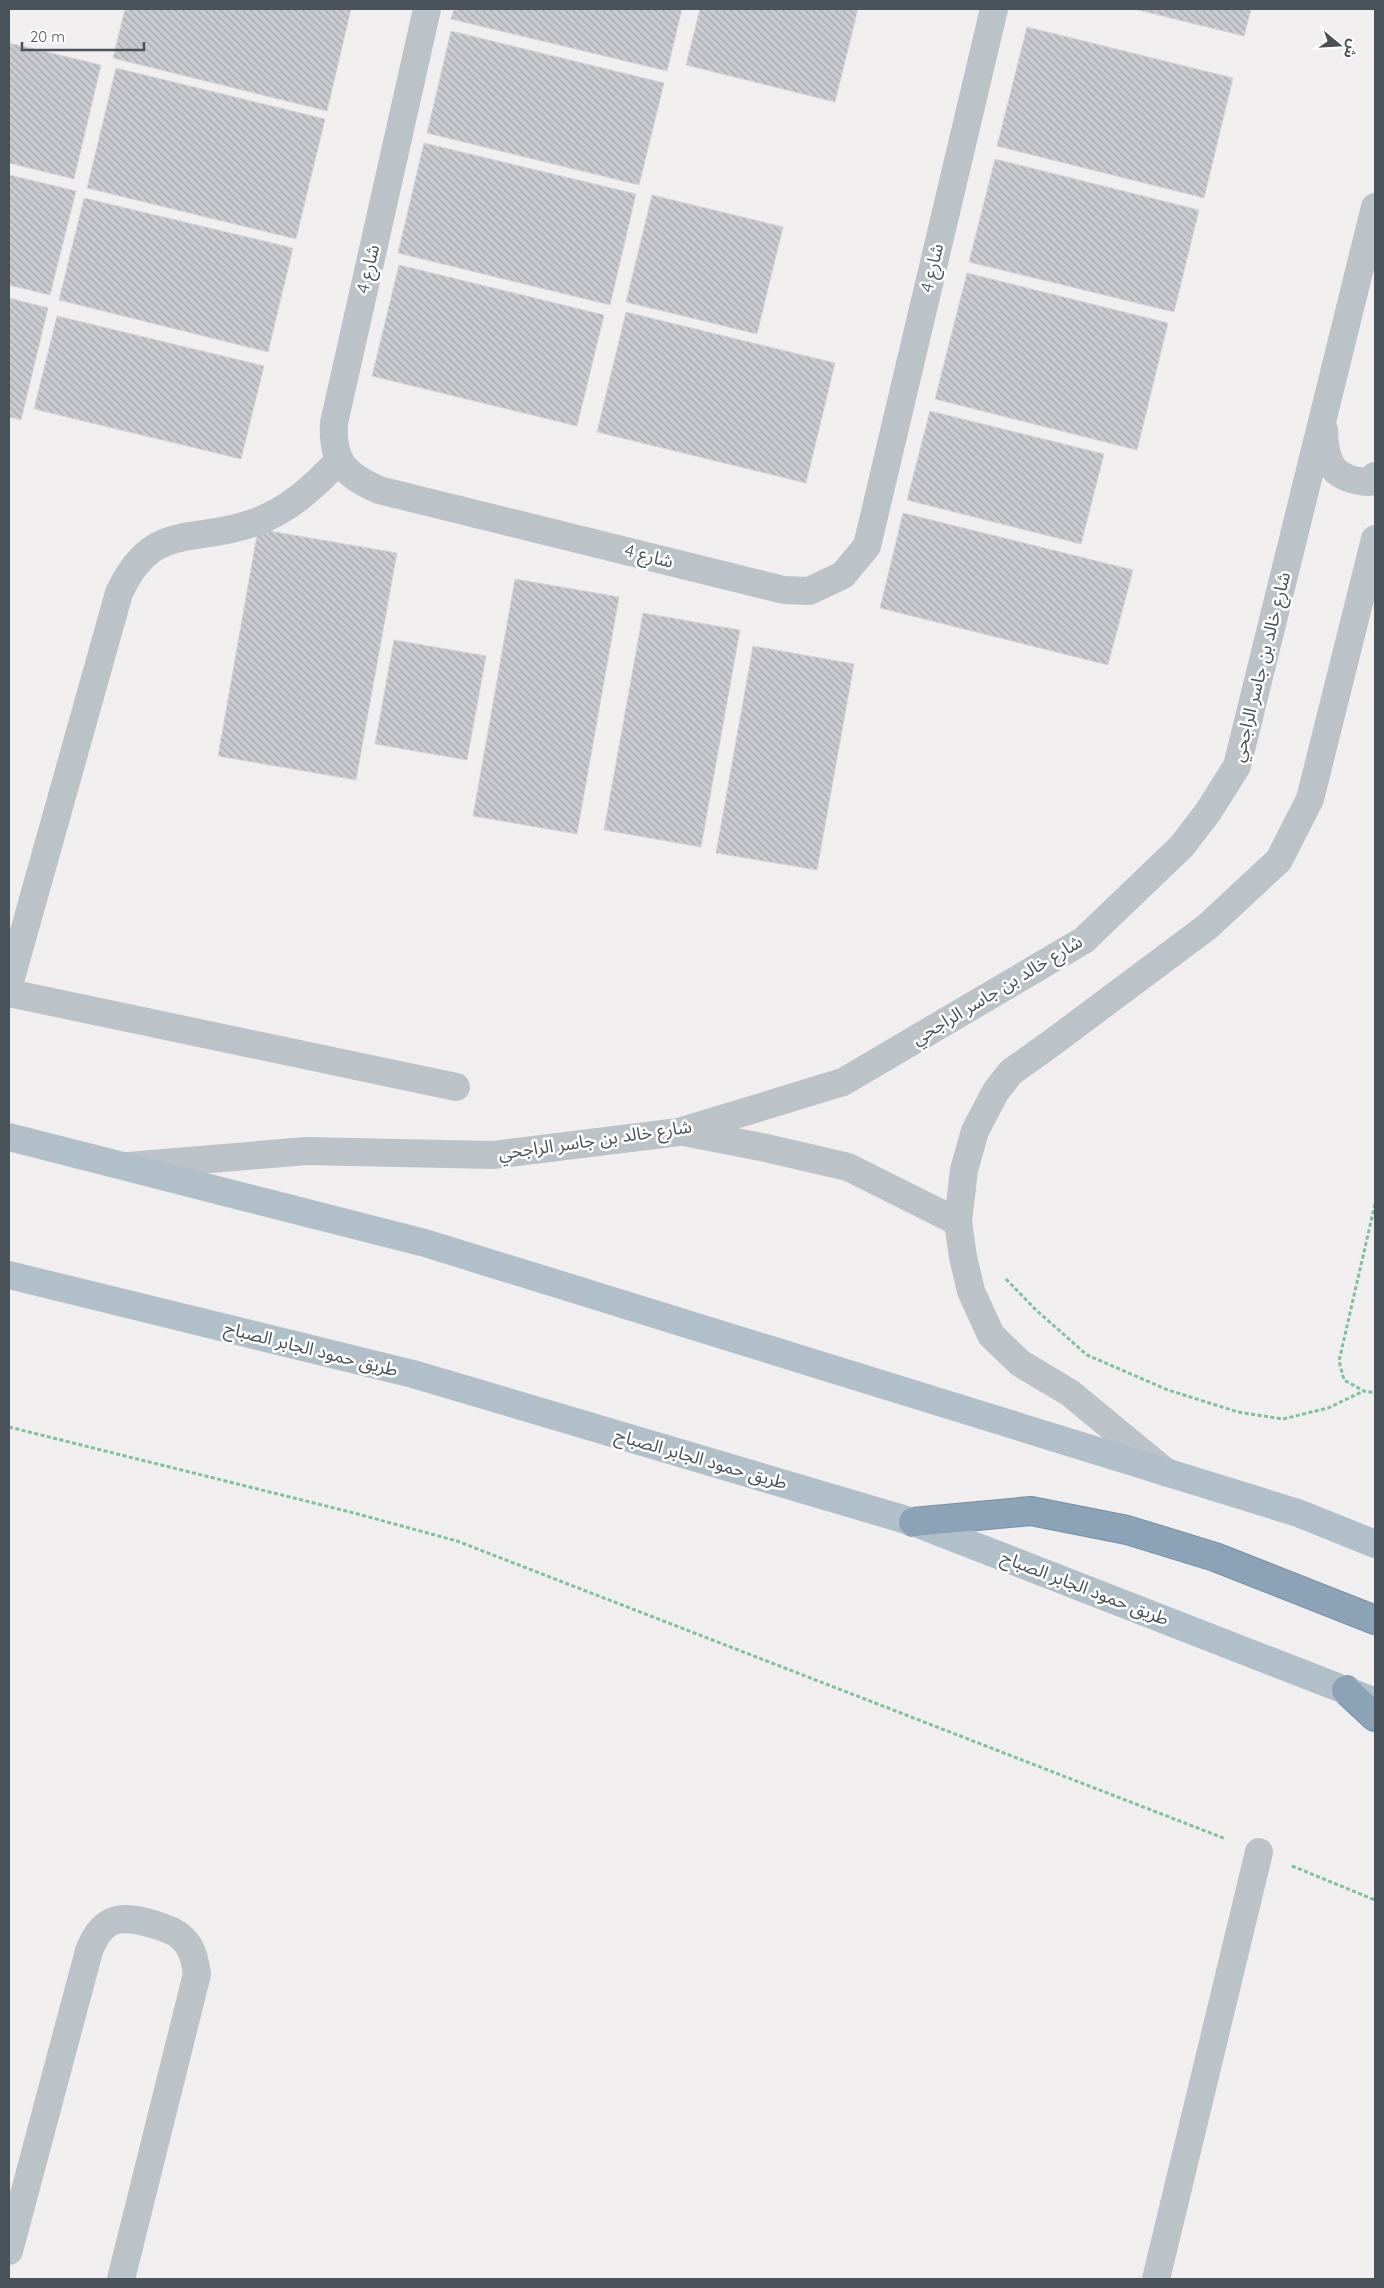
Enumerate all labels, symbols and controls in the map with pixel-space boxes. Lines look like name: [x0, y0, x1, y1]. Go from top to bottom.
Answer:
scale bar: [22, 20, 145, 52]
north arrow: [1314, 20, 1364, 70]
text: 20 m: [30, 27, 65, 46]
text: ش: [1340, 37, 1363, 61]
street label: شارع 4: [915, 241, 951, 295]
street label: شارع 4: [351, 242, 387, 296]
street label: شارع 4: [622, 538, 676, 576]
street label: شارع خالد بن جاسر الراجحي: [1226, 569, 1298, 765]
street label: شارع خالد بن جاسر الراجحي: [907, 929, 1088, 1052]
street label: شارع خالد بن جاسر الراجحي: [497, 1115, 694, 1167]
street label: طريق حمود الجابر الصباح: [221, 1316, 400, 1383]
street label: طريق حمود الجابر الصباح: [612, 1423, 790, 1496]
street label: طريق حمود الجابر الصباح: [997, 1545, 1172, 1632]

